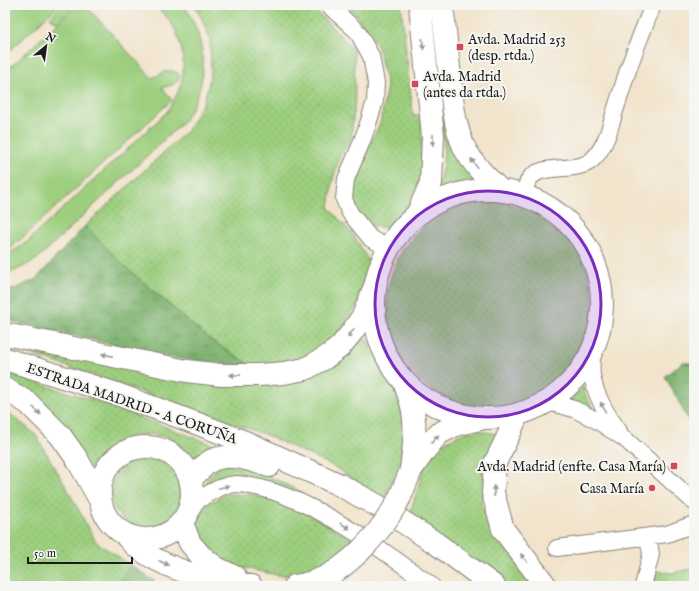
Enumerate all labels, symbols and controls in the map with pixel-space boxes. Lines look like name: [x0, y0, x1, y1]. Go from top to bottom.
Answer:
north arrow: [26, 26, 66, 66]
text: N: [42, 29, 58, 47]
place label: Avda. Madrid 253 (desp. rtda.): [467, 31, 566, 65]
one-way arrow: [420, 38, 427, 50]
marker: Avda. Madrid 253 (desp. rtda.): [455, 42, 465, 52]
place label: Avda. Madrid (antes da rtda.): [422, 68, 506, 102]
marker: Avda. Madrid (antes da rtda.): [410, 79, 420, 89]
one-way arrow: [430, 134, 436, 147]
one-way arrow: [471, 158, 479, 168]
one-way arrow: [347, 327, 356, 338]
one-way arrow: [101, 352, 113, 358]
street label: ESTRADA MADRID - A CORUÑA: [24, 358, 240, 449]
one-way arrow: [228, 372, 241, 378]
one-way arrow: [600, 401, 607, 412]
one-way arrow: [32, 406, 42, 416]
one-way arrow: [430, 434, 439, 444]
place label: Avda. Madrid (enfte. Casa María): [476, 458, 666, 476]
marker: Avda. Madrid (enfte. Casa María): [669, 461, 679, 471]
place label: Casa María: [580, 480, 645, 498]
one-way arrow: [218, 483, 231, 489]
marker: Casa María: [647, 483, 657, 493]
one-way arrow: [491, 484, 497, 497]
one-way arrow: [340, 522, 351, 530]
scale bar: [28, 539, 132, 565]
text: 50 m: [34, 546, 56, 561]
one-way arrow: [520, 552, 528, 563]
one-way arrow: [159, 560, 170, 566]

